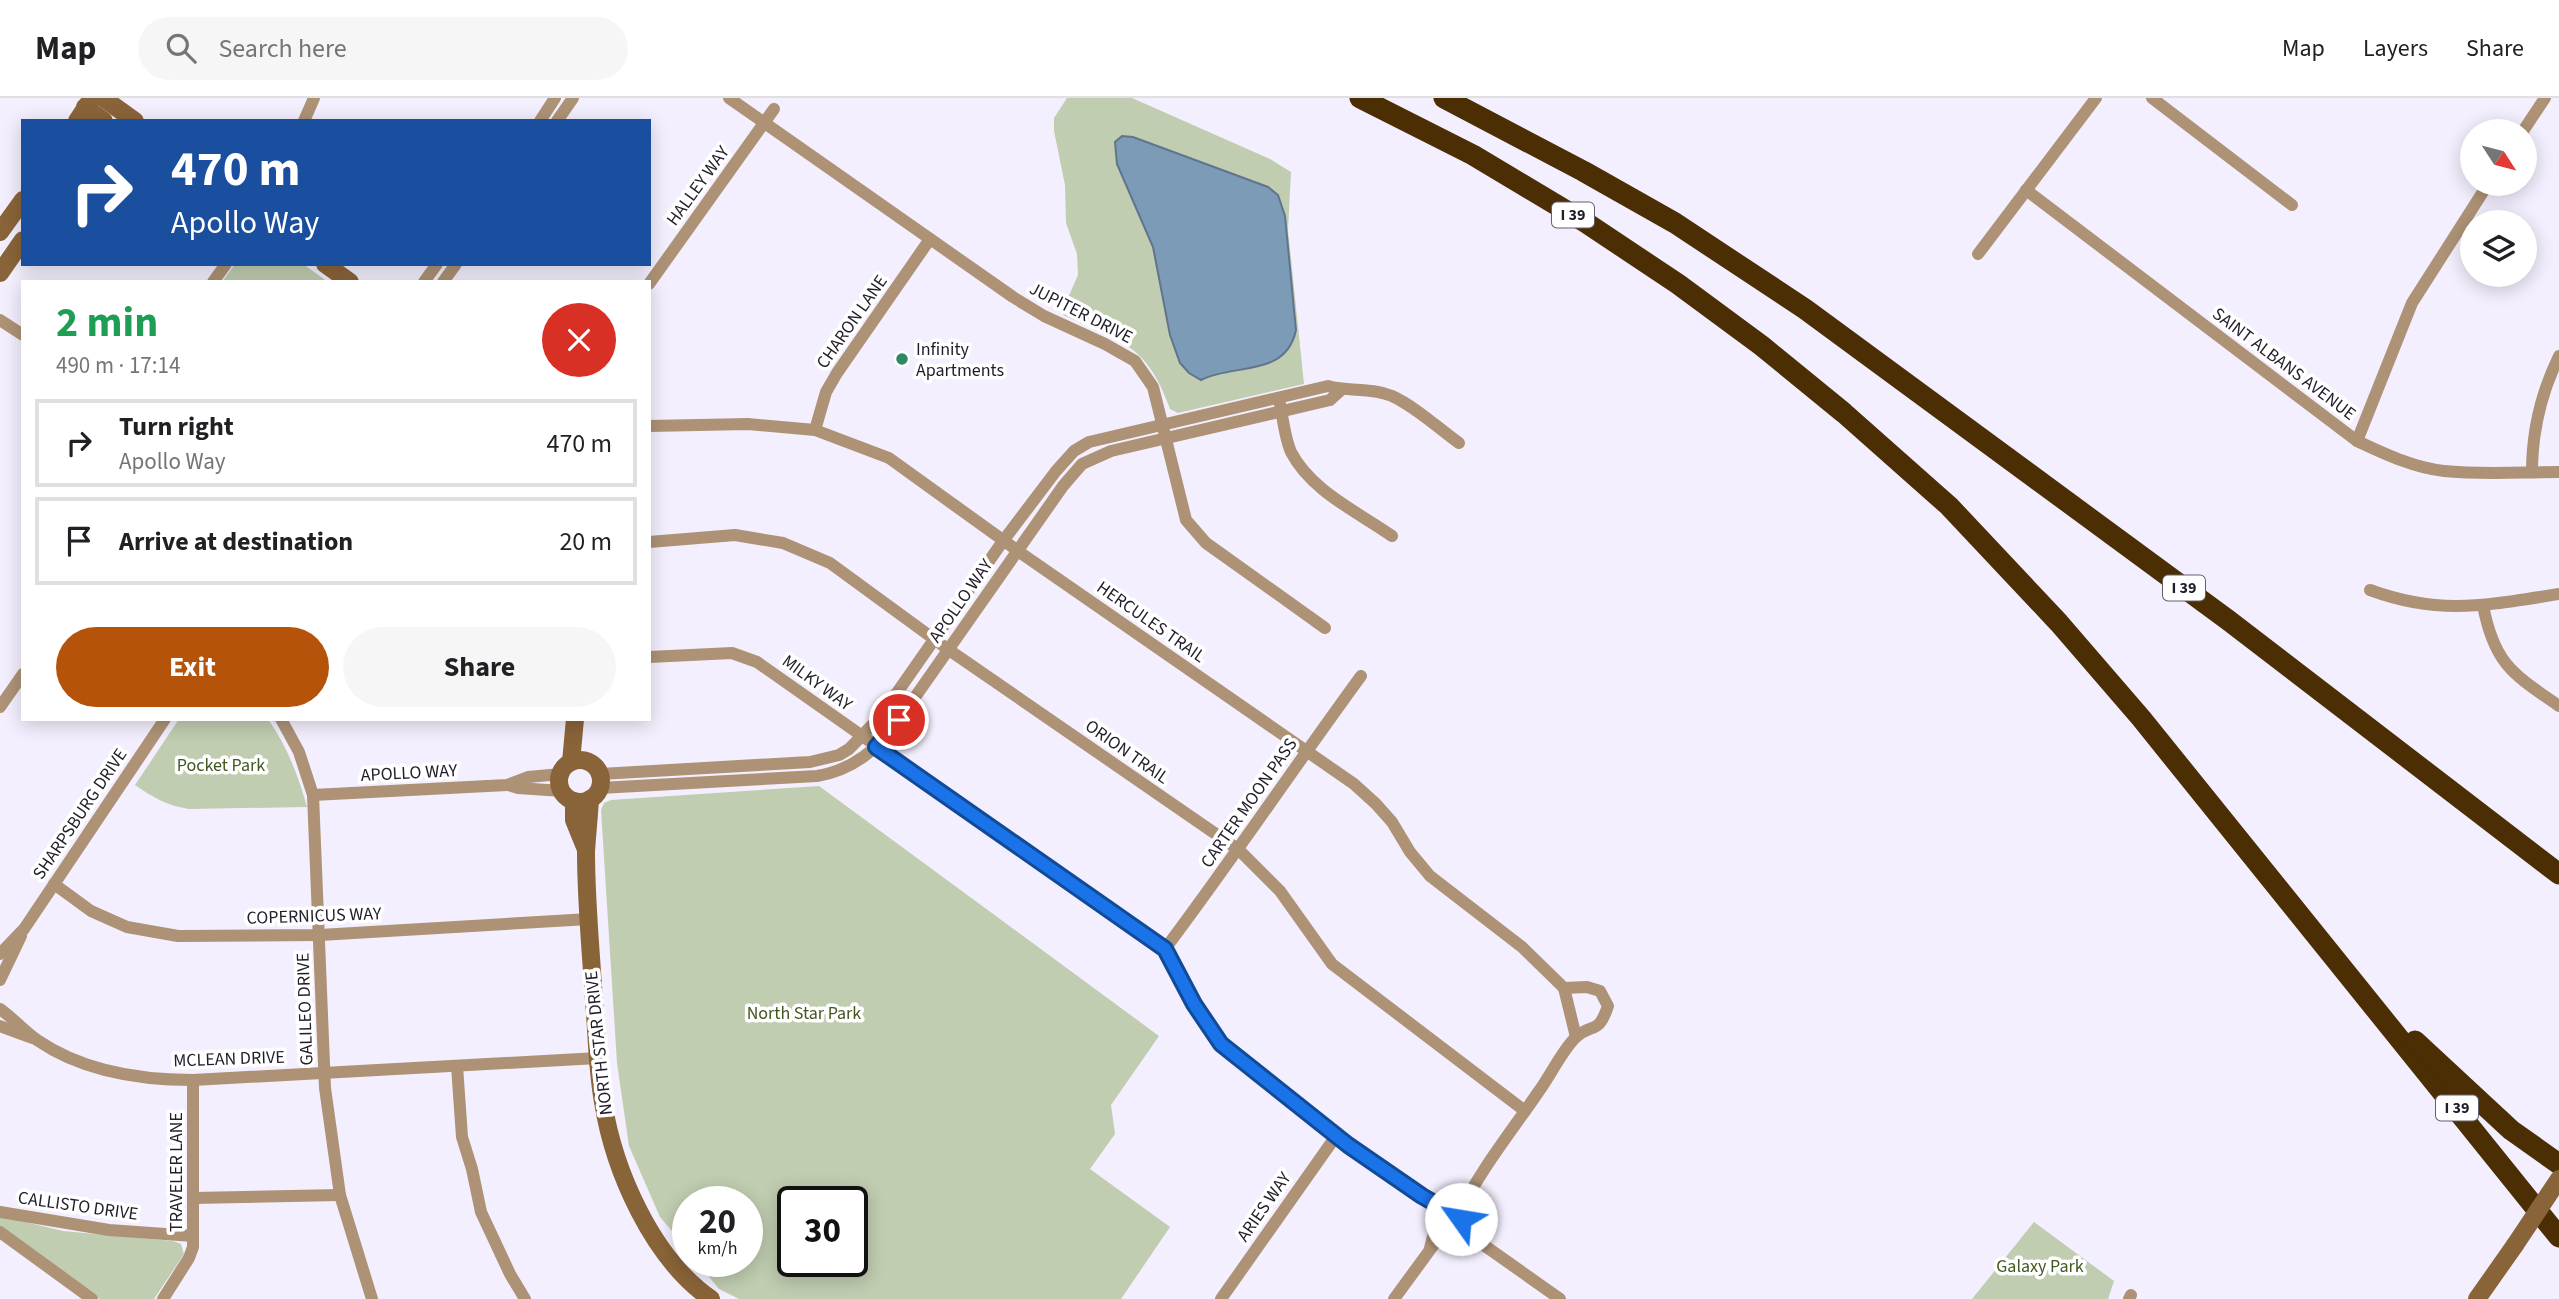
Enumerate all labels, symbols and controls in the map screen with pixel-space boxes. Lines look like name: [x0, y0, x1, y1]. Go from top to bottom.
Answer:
search box: [138, 17, 628, 80]
text: Map: [35, 25, 96, 72]
icon: search: [162, 29, 200, 67]
text: Search here: [218, 30, 347, 67]
text: Map: [2282, 31, 2325, 66]
text: Layers: [2363, 31, 2428, 66]
text: Share: [2466, 31, 2524, 66]
north arrow: [2460, 119, 2538, 196]
map controls: [2460, 119, 2537, 287]
text: 470 m: [171, 135, 300, 205]
street label: HALLEY WAY: [661, 141, 736, 231]
icon: right: [56, 147, 147, 238]
text: Apollo Way: [171, 200, 319, 246]
road number: I 39: [1552, 203, 1594, 228]
button: layers: [2460, 210, 2537, 287]
street label: CHARON LANE: [811, 270, 893, 374]
street label: JUPITER DRIVE: [1025, 276, 1137, 350]
text: 2 min: [56, 293, 158, 353]
street label: SAINT ALBANS AVENUE: [2207, 302, 2361, 426]
button: close: [542, 303, 616, 377]
place label: Infinity Apartments: [916, 337, 1004, 383]
text: 490 m · 17:14: [56, 349, 180, 382]
marker: Infinity Apartments: [894, 351, 910, 367]
text: Turn right: [119, 408, 234, 445]
icon: right: [60, 424, 98, 462]
text: 470 m: [546, 425, 612, 462]
text: Apollo Way: [119, 445, 226, 478]
icon: arrive: [60, 522, 98, 560]
text: Arrive at destination: [119, 523, 353, 560]
text: 20 m: [559, 523, 612, 560]
street label: APOLLO WAY: [923, 554, 999, 648]
street label: HERCULES TRAIL: [1092, 575, 1211, 669]
road number: I 39: [2163, 575, 2205, 601]
button: Exit: [56, 627, 329, 707]
button: Share: [343, 627, 616, 707]
street label: MILKY WAY: [777, 649, 858, 717]
pin: [869, 690, 929, 750]
icon: arrive: [880, 701, 918, 739]
street label: ORION TRAIL: [1080, 714, 1174, 790]
street label: CARTER MOON PASS: [1195, 733, 1303, 873]
street label: SHARPSBURG DRIVE: [27, 744, 133, 884]
park label: Pocket Park: [177, 753, 265, 778]
street label: APOLLO WAY: [360, 758, 458, 788]
street label: COPERNICUS WAY: [246, 901, 382, 931]
street label: GALILEO DRIVE: [291, 952, 319, 1066]
street label: NORTH STAR DRIVE: [579, 969, 619, 1117]
park label: North Star Park: [747, 1001, 861, 1026]
street label: MCLEAN DRIVE: [173, 1045, 285, 1073]
road number: I 39: [2436, 1096, 2478, 1120]
street label: TRAVELER LANE: [164, 1112, 189, 1232]
street label: ARIES WAY: [1231, 1167, 1297, 1247]
position arrow: [1424, 1182, 1498, 1256]
street label: CALLISTO DRIVE: [16, 1185, 140, 1227]
speed limit sign: 30: [777, 1186, 868, 1277]
text: 20: [699, 1197, 736, 1247]
text: km/h: [698, 1236, 737, 1261]
park label: Galaxy Park: [1996, 1254, 2084, 1279]

